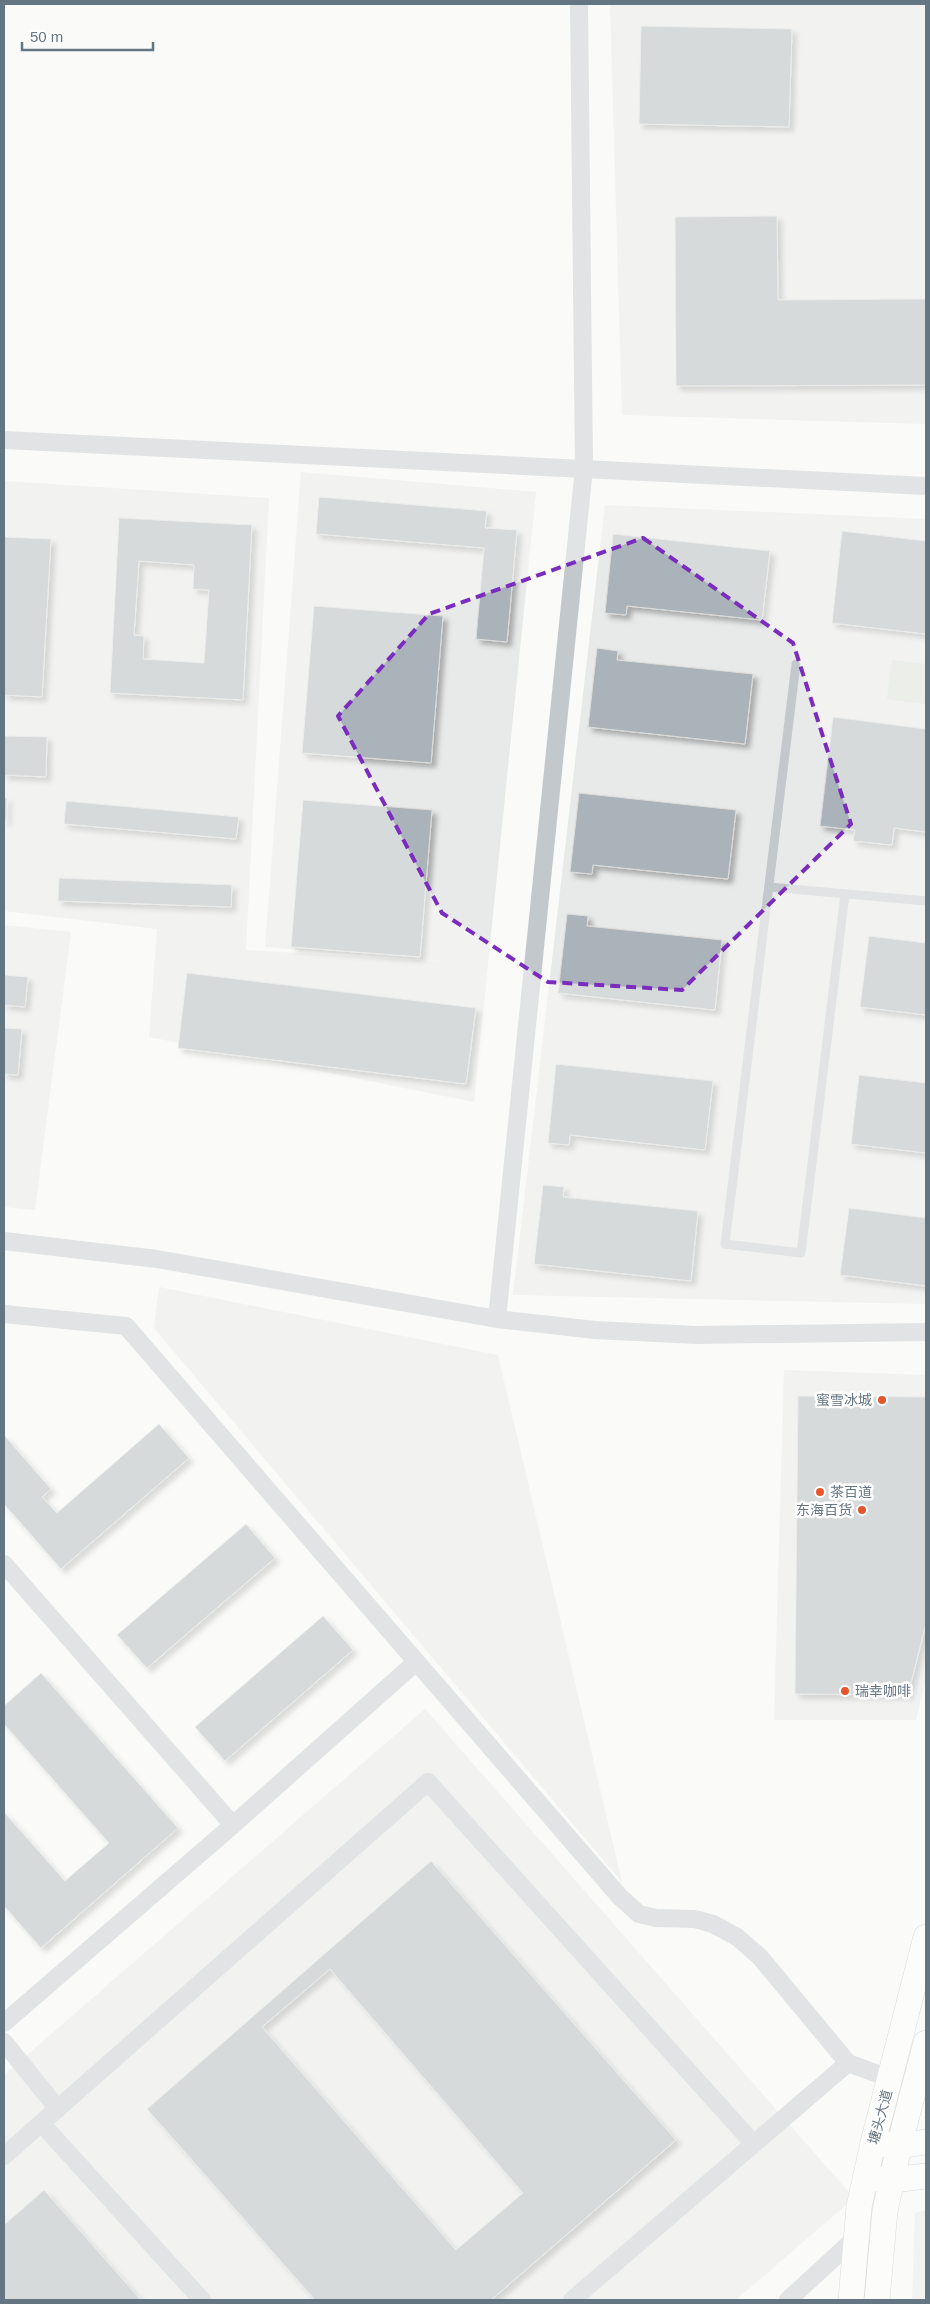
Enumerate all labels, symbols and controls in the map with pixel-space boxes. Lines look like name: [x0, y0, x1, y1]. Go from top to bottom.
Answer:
scale bar: [22, 20, 154, 52]
text: 50 m: [30, 28, 63, 45]
place label: 蜜雪冰城: [816, 1392, 872, 1408]
marker: 蜜雪冰城: [876, 1394, 888, 1406]
place label: 茶百道: [830, 1484, 872, 1500]
marker: 茶百道: [814, 1486, 826, 1498]
place label: 东海百货: [796, 1502, 852, 1518]
marker: 东海百货: [856, 1504, 868, 1516]
place label: 瑞幸咖啡: [855, 1683, 911, 1699]
marker: 瑞幸咖啡: [839, 1685, 851, 1697]
street label: 塘头大道: [865, 2088, 895, 2146]

